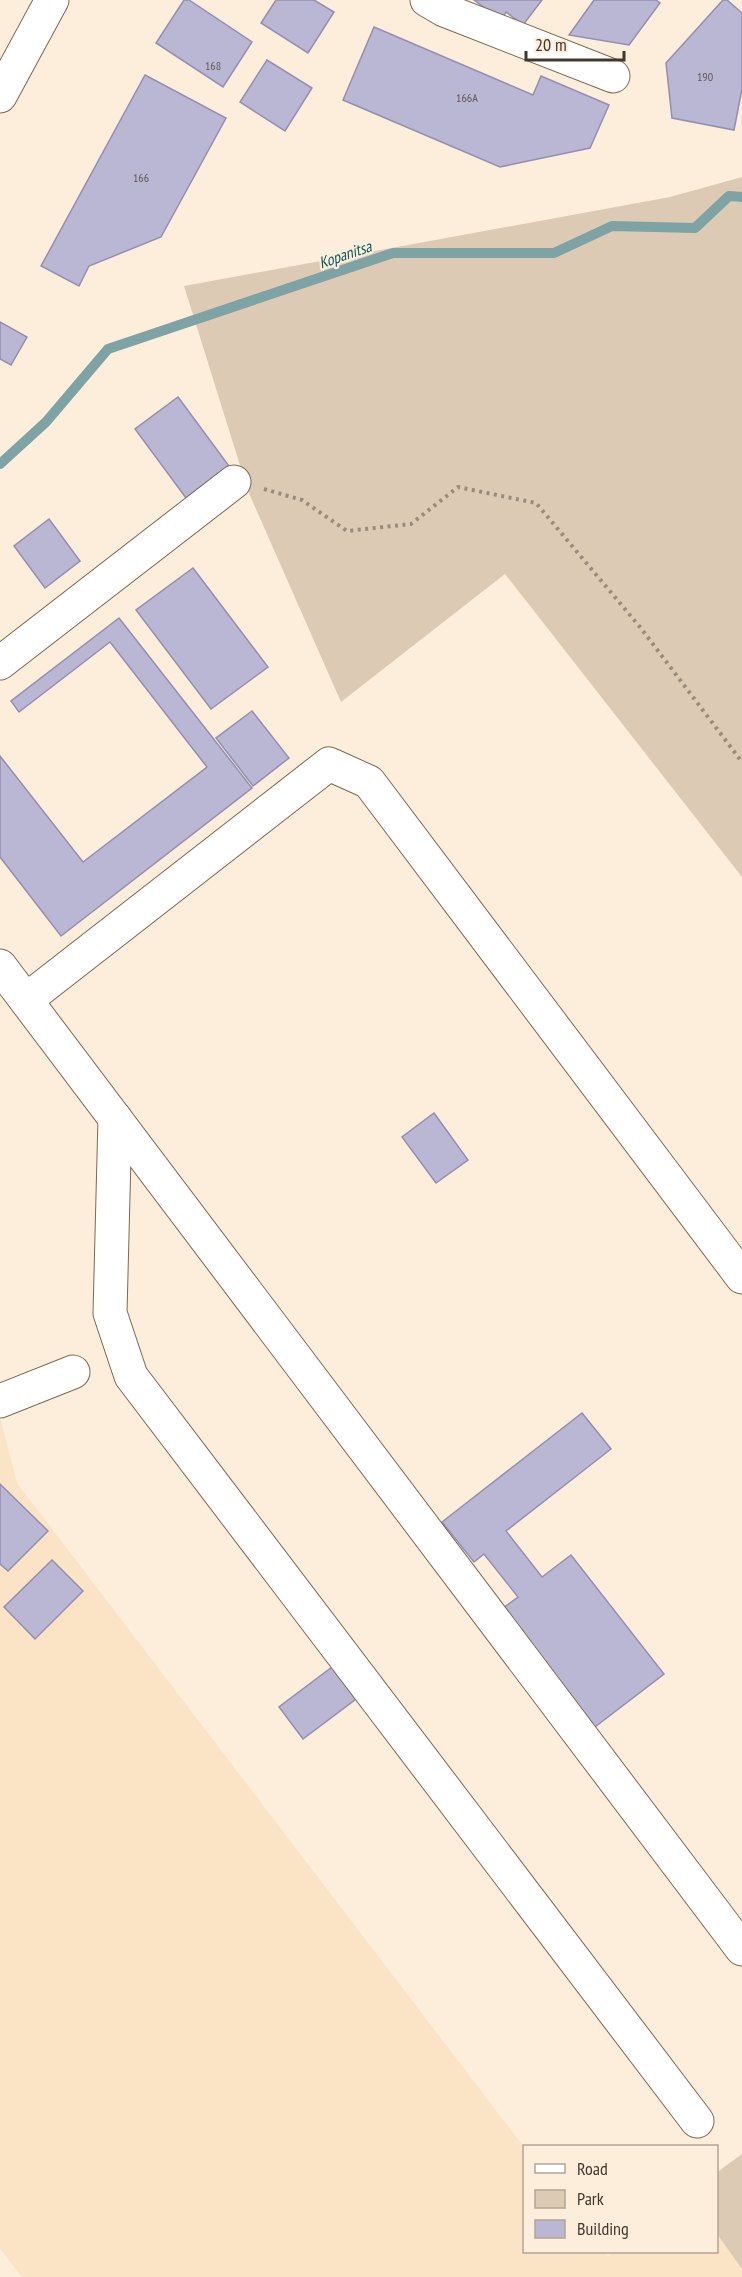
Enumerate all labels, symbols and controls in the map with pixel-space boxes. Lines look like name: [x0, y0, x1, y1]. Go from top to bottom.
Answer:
scale bar: [526, 24, 624, 62]
text: 20 m: [535, 33, 567, 56]
house number: 168: [205, 58, 221, 73]
house number: 190: [697, 69, 713, 84]
house number: 166А: [456, 90, 478, 105]
house number: 166: [133, 170, 149, 185]
water label: Kopanitsa: [316, 235, 375, 272]
legend: [523, 2145, 718, 2253]
text: Road: [577, 2157, 608, 2180]
text: Park: [577, 2187, 604, 2210]
text: Building: [577, 2217, 629, 2240]

